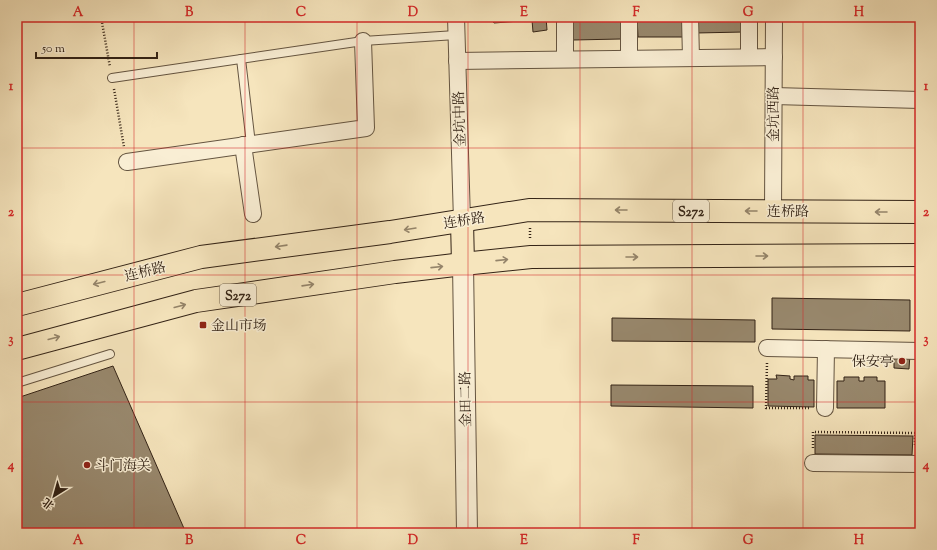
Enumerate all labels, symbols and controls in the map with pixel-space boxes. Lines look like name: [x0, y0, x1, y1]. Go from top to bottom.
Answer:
text: A: [73, 4, 84, 22]
text: B: [185, 4, 194, 22]
text: C: [296, 4, 306, 22]
text: D: [408, 4, 418, 22]
text: E: [520, 4, 528, 22]
text: F: [632, 4, 640, 22]
text: G: [743, 4, 754, 22]
text: H: [854, 4, 865, 22]
scale bar: [36, 34, 157, 60]
text: 50 m: [41, 40, 65, 58]
text: 1: [9, 78, 14, 96]
text: 1: [924, 78, 929, 96]
street label: 金坑西路: [765, 86, 785, 142]
street label: 金坑中路: [450, 91, 472, 147]
road number: S272: [673, 200, 709, 222]
street label: 连桥路: [767, 203, 809, 223]
text: 2: [8, 204, 15, 222]
text: 2: [923, 204, 930, 222]
one-way arrow: [615, 206, 628, 214]
one-way arrow: [745, 207, 758, 215]
one-way arrow: [875, 208, 888, 216]
street label: 连桥路: [442, 209, 487, 235]
one-way arrow: [404, 225, 417, 233]
one-way arrow: [275, 243, 288, 250]
one-way arrow: [755, 252, 768, 260]
one-way arrow: [625, 253, 638, 261]
one-way arrow: [495, 257, 508, 264]
street label: 连桥路: [123, 258, 168, 288]
one-way arrow: [430, 263, 443, 271]
one-way arrow: [93, 280, 106, 288]
one-way arrow: [301, 281, 314, 289]
road number: S272: [220, 284, 256, 306]
one-way arrow: [173, 301, 186, 309]
place label: 金山市场: [211, 317, 267, 337]
marker: 金山市场: [198, 320, 208, 330]
text: 3: [8, 331, 14, 349]
text: 3: [923, 331, 929, 349]
one-way arrow: [48, 334, 61, 342]
place label: 保安亭: [852, 353, 894, 373]
marker: 保安亭: [897, 356, 907, 366]
street label: 金田二路: [457, 371, 477, 427]
text: 4: [7, 457, 15, 475]
place label: 斗门海关: [95, 457, 151, 477]
text: 4: [922, 457, 930, 475]
marker: 斗门海关: [82, 460, 92, 470]
north arrow: [34, 476, 74, 516]
text: 北: [39, 493, 58, 513]
text: A: [73, 532, 84, 550]
text: B: [185, 532, 194, 550]
text: C: [296, 532, 306, 550]
text: D: [408, 532, 418, 550]
text: E: [520, 532, 528, 550]
text: F: [632, 532, 640, 550]
text: G: [743, 532, 754, 550]
text: H: [854, 532, 865, 550]

